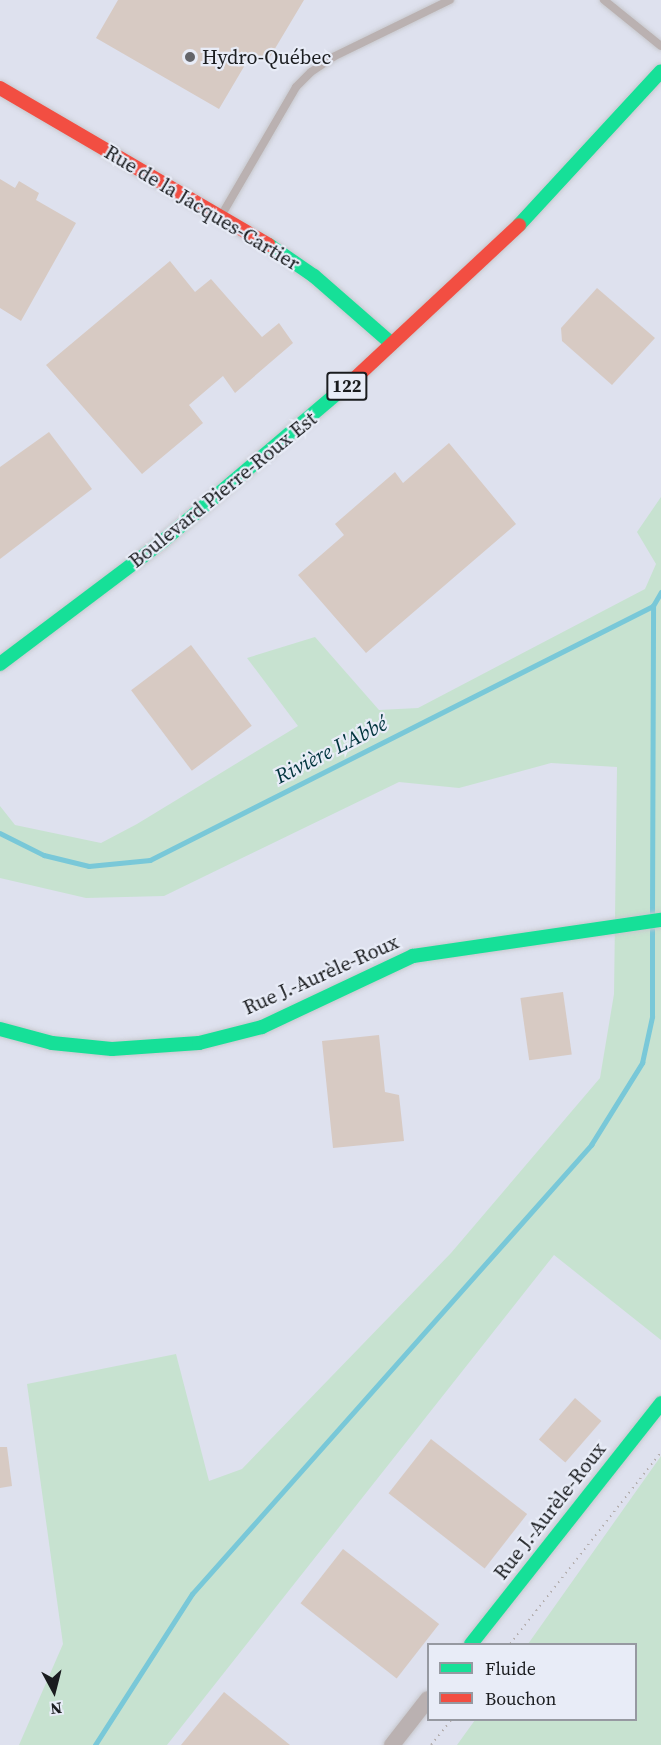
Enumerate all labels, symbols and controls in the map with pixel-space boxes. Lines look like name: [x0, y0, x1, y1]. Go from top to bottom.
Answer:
place label: Hydro-Québec: [202, 45, 331, 69]
marker: Hydro-Québec: [183, 50, 197, 64]
street label: Rue de la Jacques-Cartier: [100, 140, 304, 276]
road number: 122: [326, 371, 368, 401]
street label: Boulevard Pierre-Roux Est: [124, 407, 322, 573]
water label: Rivière L'Abbé: [271, 711, 391, 789]
street label: Rue J.-Aurèle-Roux: [240, 930, 402, 1020]
street label: Rue J.-Aurèle-Roux: [489, 1438, 611, 1584]
legend: [427, 1643, 637, 1721]
text: Fluide: [485, 1656, 536, 1681]
north arrow: [24, 1661, 84, 1721]
text: Bouchon: [485, 1686, 557, 1711]
text: N: [49, 1697, 63, 1720]

